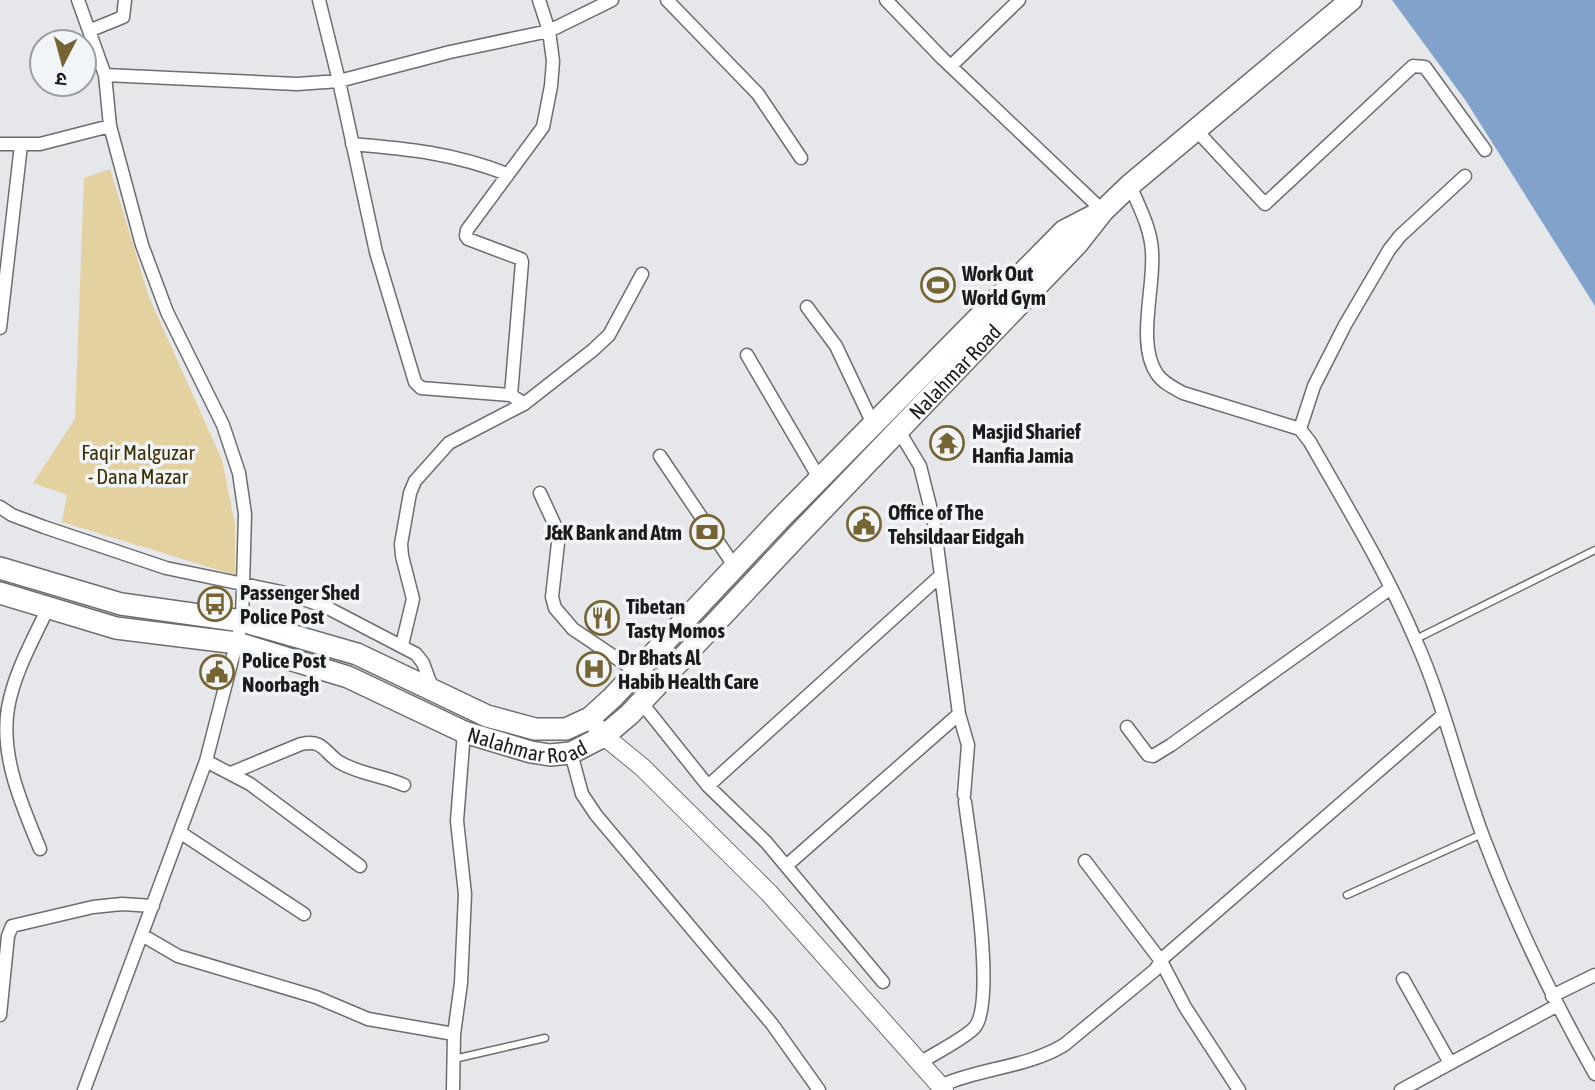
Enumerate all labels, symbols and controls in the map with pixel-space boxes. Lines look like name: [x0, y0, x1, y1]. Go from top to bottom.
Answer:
north arrow: [28, 28, 98, 98]
text: उ: [54, 68, 68, 91]
place label: Work Out World Gym: [961, 261, 1046, 309]
sports icon: Work Out World Gym: [919, 266, 957, 304]
street label: Nalahmar Road: [904, 319, 1006, 424]
place label: Masjid Sharief Hanfia Jamia: [972, 419, 1081, 467]
temple icon: Masjid Sharief Hanfia Jamia: [928, 424, 966, 462]
park label: Faqir Malguzar - Dana Mazar: [81, 440, 196, 488]
place label: Office of The Tehsildaar Eidgah: [888, 500, 1024, 548]
public building icon: Office of The Tehsildaar Eidgah: [845, 505, 883, 543]
bank icon: J&K Bank and Atm: [688, 513, 726, 551]
place label: J&K Bank and Atm: [544, 520, 682, 544]
place label: Passenger Shed Police Post: [240, 580, 360, 628]
bus stop icon: Passenger Shed Police Post: [196, 585, 234, 623]
place label: Tibetan Tasty Momos: [626, 594, 725, 642]
restaurant icon: Tibetan Tasty Momos: [583, 599, 621, 637]
place label: Dr Bhats Al Habib Health Care: [618, 645, 759, 693]
place label: Police Post Noorbagh: [242, 648, 326, 696]
hospital icon: Dr Bhats Al Habib Health Care: [575, 650, 613, 688]
public building icon: Police Post Noorbagh: [198, 653, 236, 691]
street label: Nalahmar Road: [465, 722, 591, 767]

